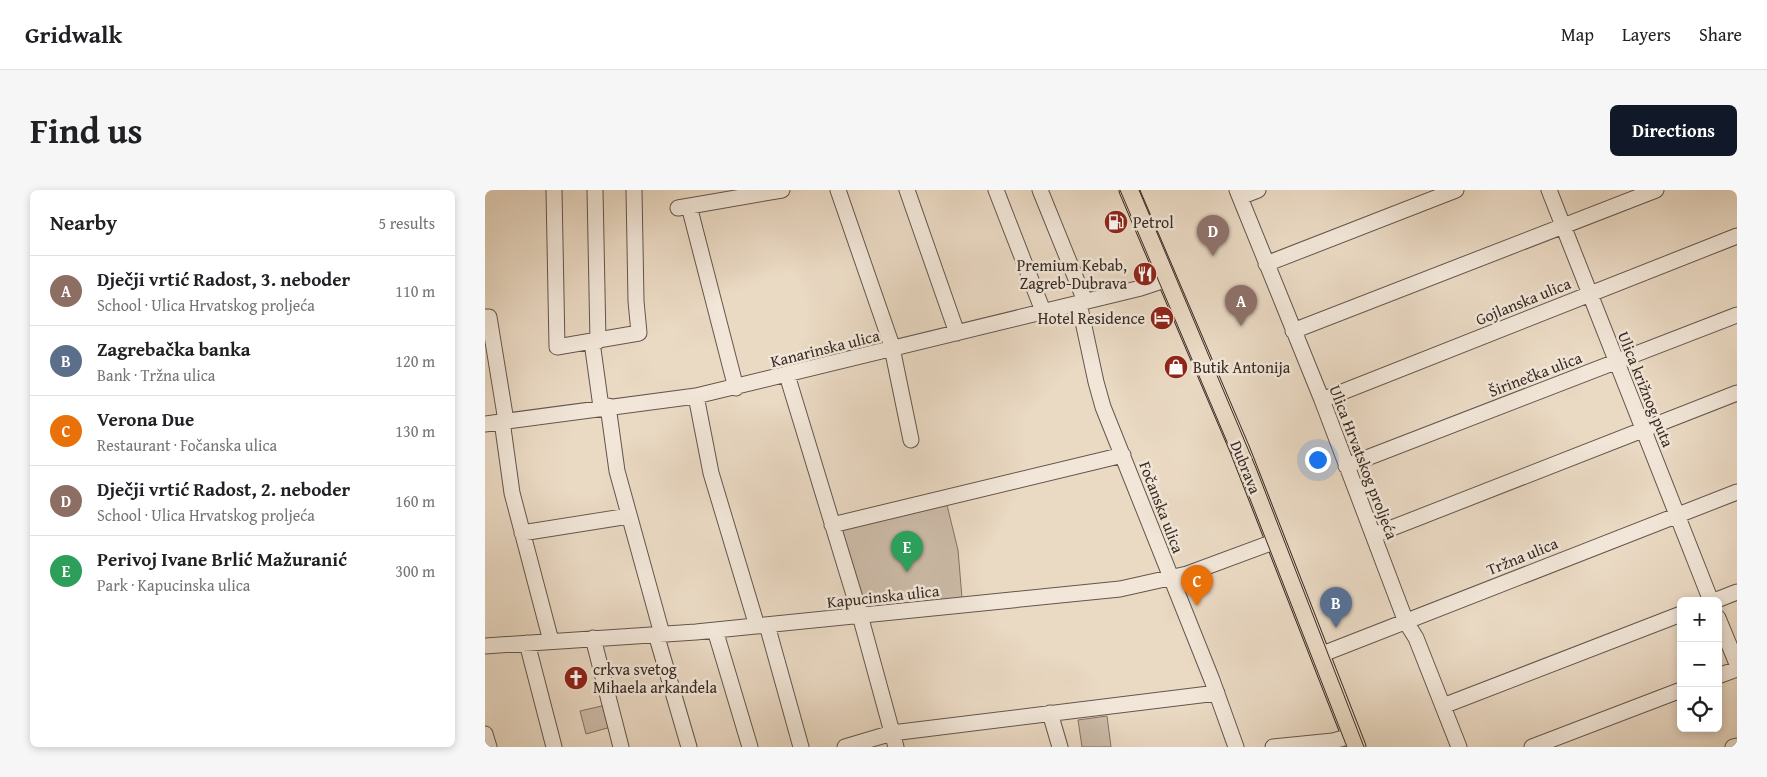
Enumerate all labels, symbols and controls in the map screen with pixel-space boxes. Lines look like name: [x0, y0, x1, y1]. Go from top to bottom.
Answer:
text: Gridwalk: [25, 17, 122, 52]
text: Map: [1561, 21, 1594, 48]
text: Layers: [1622, 21, 1671, 48]
text: Share: [1699, 21, 1742, 48]
text: Find us: [30, 105, 143, 156]
button: Directions: [1610, 105, 1737, 156]
text: Nearby: [50, 207, 117, 238]
fuel station icon: Petrol: [1103, 209, 1129, 235]
place label: Petrol: [1133, 210, 1174, 234]
text: 5 results: [378, 211, 435, 235]
pin: D: [1197, 215, 1229, 256]
place label: Premium Kebab, Zagreb-Dubrava: [1017, 253, 1127, 295]
restaurant icon: Premium Kebab, Zagreb-Dubrava: [1132, 261, 1158, 287]
text: Dječji vrtić Radost, 3. neboder: [97, 265, 350, 293]
street label: Gojlanska ulica: [1472, 271, 1575, 331]
text: A: [61, 279, 71, 303]
text: 110 m: [395, 279, 435, 303]
pin: A: [1225, 285, 1257, 326]
text: School · Ulica Hrvatskog proljeća: [97, 293, 315, 317]
hotel icon: Hotel Residence: [1149, 305, 1175, 331]
place label: Hotel Residence: [1038, 306, 1145, 330]
street label: Kanarinska ulica: [768, 323, 882, 373]
street label: Ulica križnog puta: [1612, 327, 1680, 451]
text: Zagrebačka banka: [97, 335, 251, 363]
street label: Širinečka ulica: [1485, 345, 1586, 403]
text: B: [61, 349, 71, 373]
text: 120 m: [395, 349, 435, 373]
shop icon: Butik Antonija: [1163, 354, 1189, 380]
place label: Butik Antonija: [1193, 355, 1291, 379]
text: Bank · Tržna ulica: [97, 363, 215, 387]
street label: Ulica Hrvatskog proljeća: [1323, 381, 1405, 543]
text: Verona Due: [97, 405, 194, 433]
text: C: [61, 419, 71, 443]
text: 130 m: [395, 419, 435, 443]
text: Restaurant · Fočanska ulica: [97, 433, 277, 457]
street label: Dubrava: [1224, 437, 1268, 498]
your location: [1305, 447, 1331, 473]
street label: Fočanska ulica: [1133, 457, 1191, 557]
text: Dječji vrtić Radost, 2. neboder: [97, 475, 350, 503]
text: D: [61, 489, 71, 513]
text: 160 m: [395, 489, 435, 513]
text: School · Ulica Hrvatskog proljeća: [97, 503, 315, 527]
pin: E: [891, 531, 923, 572]
street label: Tržna ulica: [1483, 531, 1562, 581]
text: Perivoj Ivane Brlić Mažuranić: [97, 545, 347, 573]
text: E: [62, 559, 70, 583]
text: 300 m: [395, 559, 435, 583]
pin: C: [1181, 565, 1213, 606]
text: Park · Kapucinska ulica: [97, 573, 250, 597]
street label: Kapucinska ulica: [826, 578, 941, 614]
pin: B: [1320, 587, 1352, 628]
map controls: [1677, 597, 1722, 732]
button: +: [1677, 597, 1722, 642]
button: −: [1677, 642, 1722, 687]
place label: crkva svetog Mihaela arkanđela: [593, 657, 718, 699]
church icon: crkva svetog Mihaela arkanđela: [563, 665, 589, 691]
button: locate: [1677, 687, 1722, 732]

